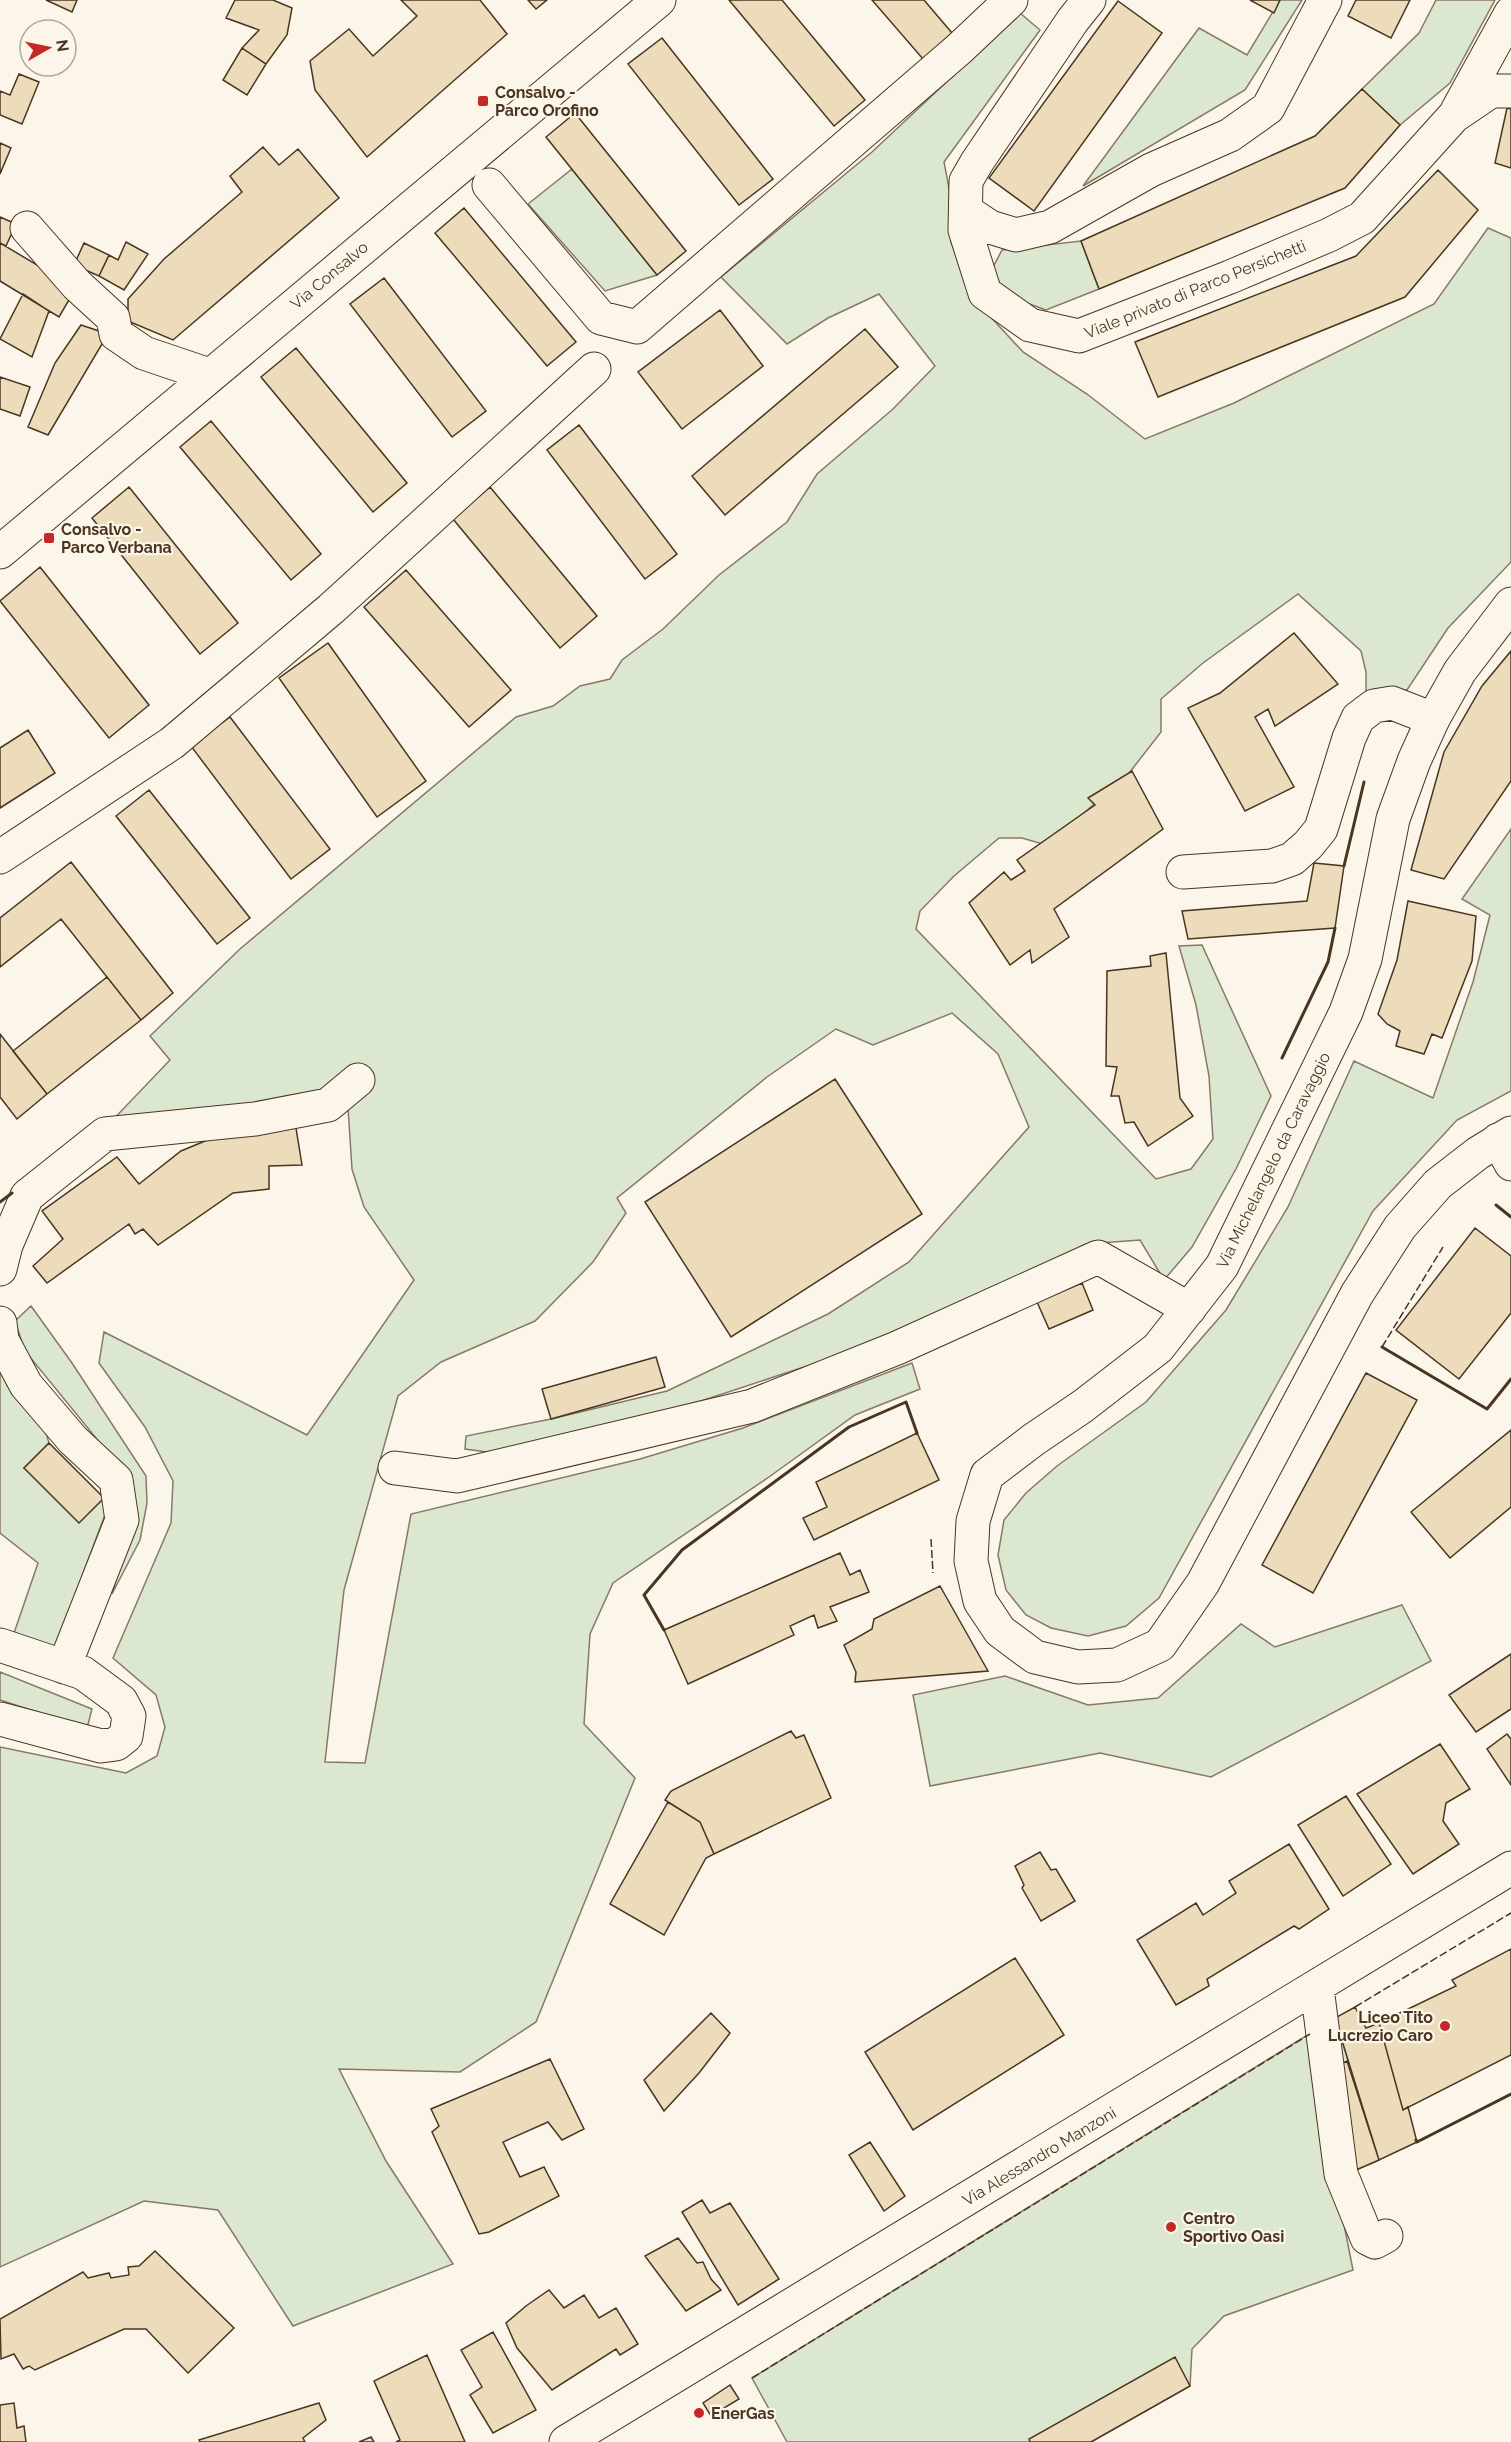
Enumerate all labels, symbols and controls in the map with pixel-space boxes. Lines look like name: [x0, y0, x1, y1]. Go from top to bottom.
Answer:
north arrow: [18, 18, 78, 78]
text: N: [52, 38, 73, 53]
place label: Consalvo - Parco Orofino: [495, 83, 599, 120]
marker: Consalvo - Parco Orofino: [476, 94, 490, 108]
street label: Viale privato di Parco Persichetti: [1082, 236, 1309, 343]
street label: Via Consalvo: [287, 237, 372, 313]
place label: Consalvo - Parco Verbana: [61, 520, 172, 557]
marker: Consalvo - Parco Verbana: [42, 531, 56, 545]
street label: Via Michelangelo da Caravaggio: [1213, 1049, 1334, 1271]
place label: Liceo Tito Lucrezio Caro: [1328, 2008, 1433, 2045]
marker: Liceo Tito Lucrezio Caro: [1438, 2019, 1452, 2033]
street label: Via Alessandro Manzoni: [959, 2103, 1119, 2210]
place label: Centro Sportivo Oasi: [1183, 2209, 1284, 2246]
marker: Centro Sportivo Oasi: [1164, 2220, 1178, 2234]
place label: EnerGas: [711, 2404, 775, 2423]
marker: EnerGas: [692, 2406, 706, 2420]

